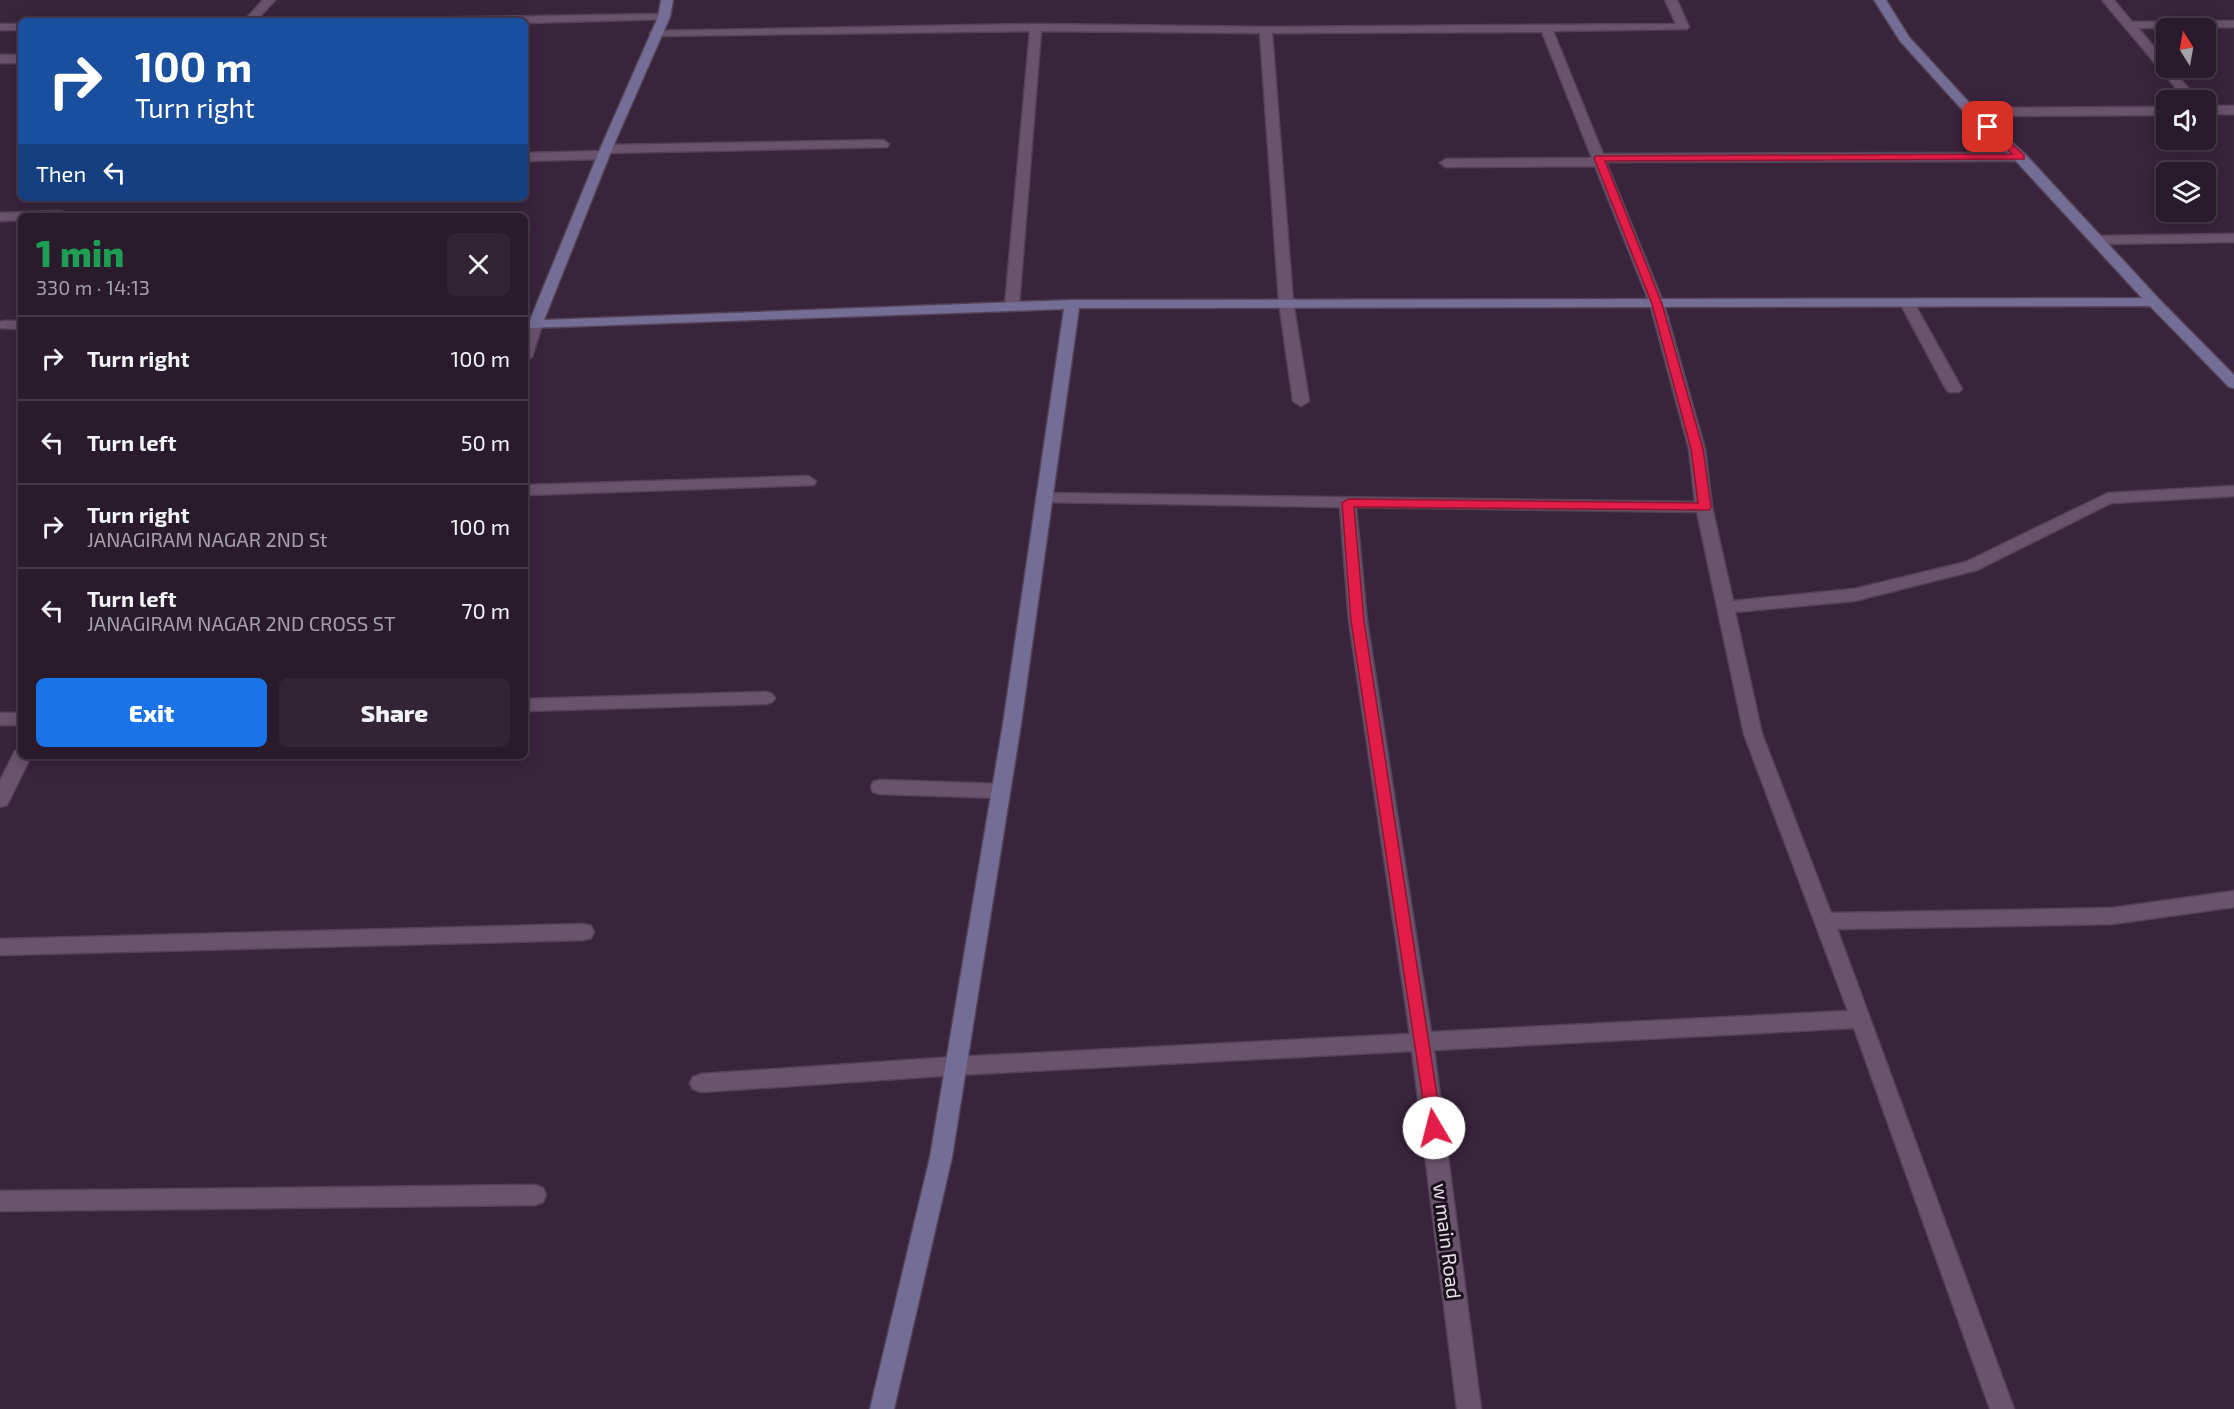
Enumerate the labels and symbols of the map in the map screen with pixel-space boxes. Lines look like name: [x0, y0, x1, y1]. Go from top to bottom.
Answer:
north arrow: [2156, 18, 2216, 78]
pin: [1962, 101, 2013, 152]
position arrow: [1402, 1096, 1466, 1160]
street label: w main Road: [1429, 1182, 1467, 1300]

